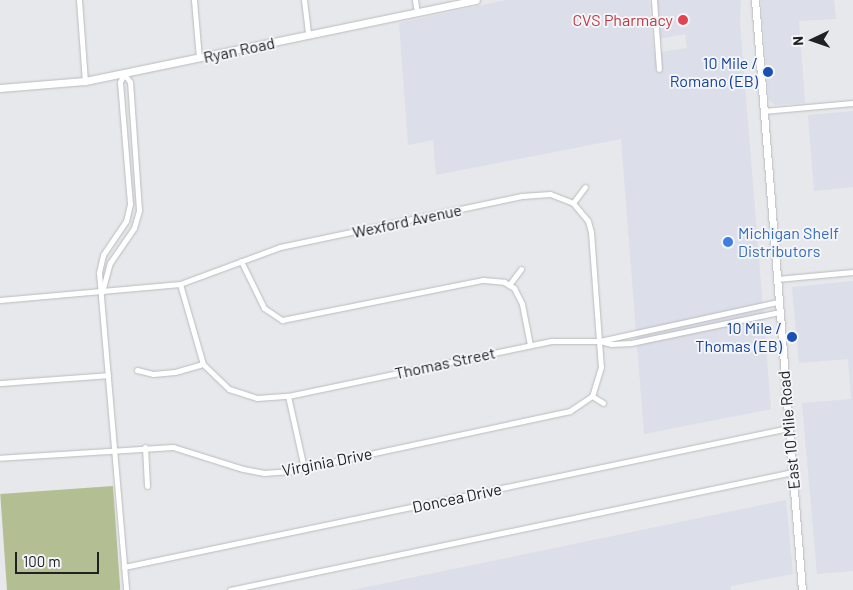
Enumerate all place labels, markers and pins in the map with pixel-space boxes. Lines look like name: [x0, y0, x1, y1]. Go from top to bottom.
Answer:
place label: CVS Pharmacy: [572, 10, 673, 30]
marker: CVS Pharmacy: [677, 14, 689, 26]
place label: 10 Mile / Romano (EB): [670, 53, 758, 91]
marker: 10 Mile / Romano (EB): [762, 66, 774, 78]
place label: Michigan Shelf Distributors: [738, 223, 839, 261]
marker: Michigan Shelf Distributors: [722, 236, 734, 248]
place label: 10 Mile / Thomas (EB): [695, 318, 782, 356]
marker: 10 Mile / Thomas (EB): [786, 331, 798, 343]

